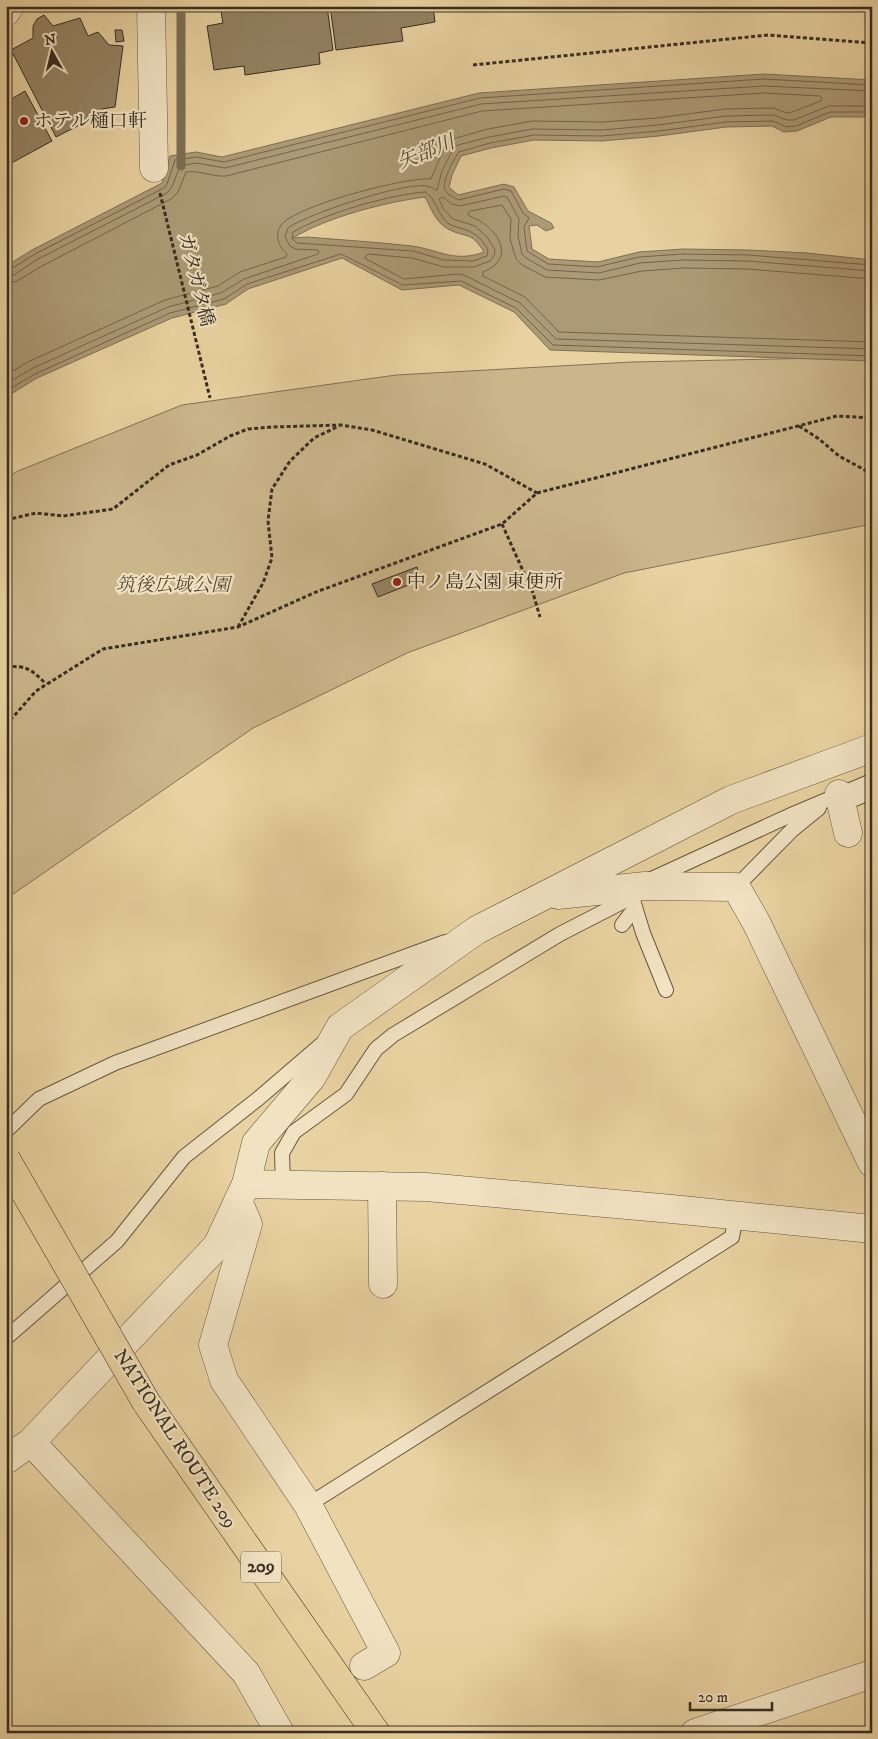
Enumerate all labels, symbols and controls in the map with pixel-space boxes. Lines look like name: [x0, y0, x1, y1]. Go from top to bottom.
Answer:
north arrow: [28, 28, 78, 78]
text: N: [43, 30, 58, 50]
place label: ホテル樋口軒: [34, 110, 147, 133]
marker: ホテル樋口軒: [18, 115, 30, 127]
water label: 矢部川: [394, 129, 460, 176]
street label: ガタガタ橋: [173, 231, 219, 329]
place label: 中ノ島公園 東便所: [407, 571, 563, 594]
park label: 筑後広域公園: [116, 574, 233, 597]
marker: 中ノ島公園 東便所: [391, 576, 403, 588]
street label: NATIONAL ROUTE 209: [109, 1345, 241, 1533]
road number: 209: [241, 1551, 281, 1582]
scale bar: [690, 1679, 773, 1711]
text: 20 m: [698, 1688, 728, 1707]

